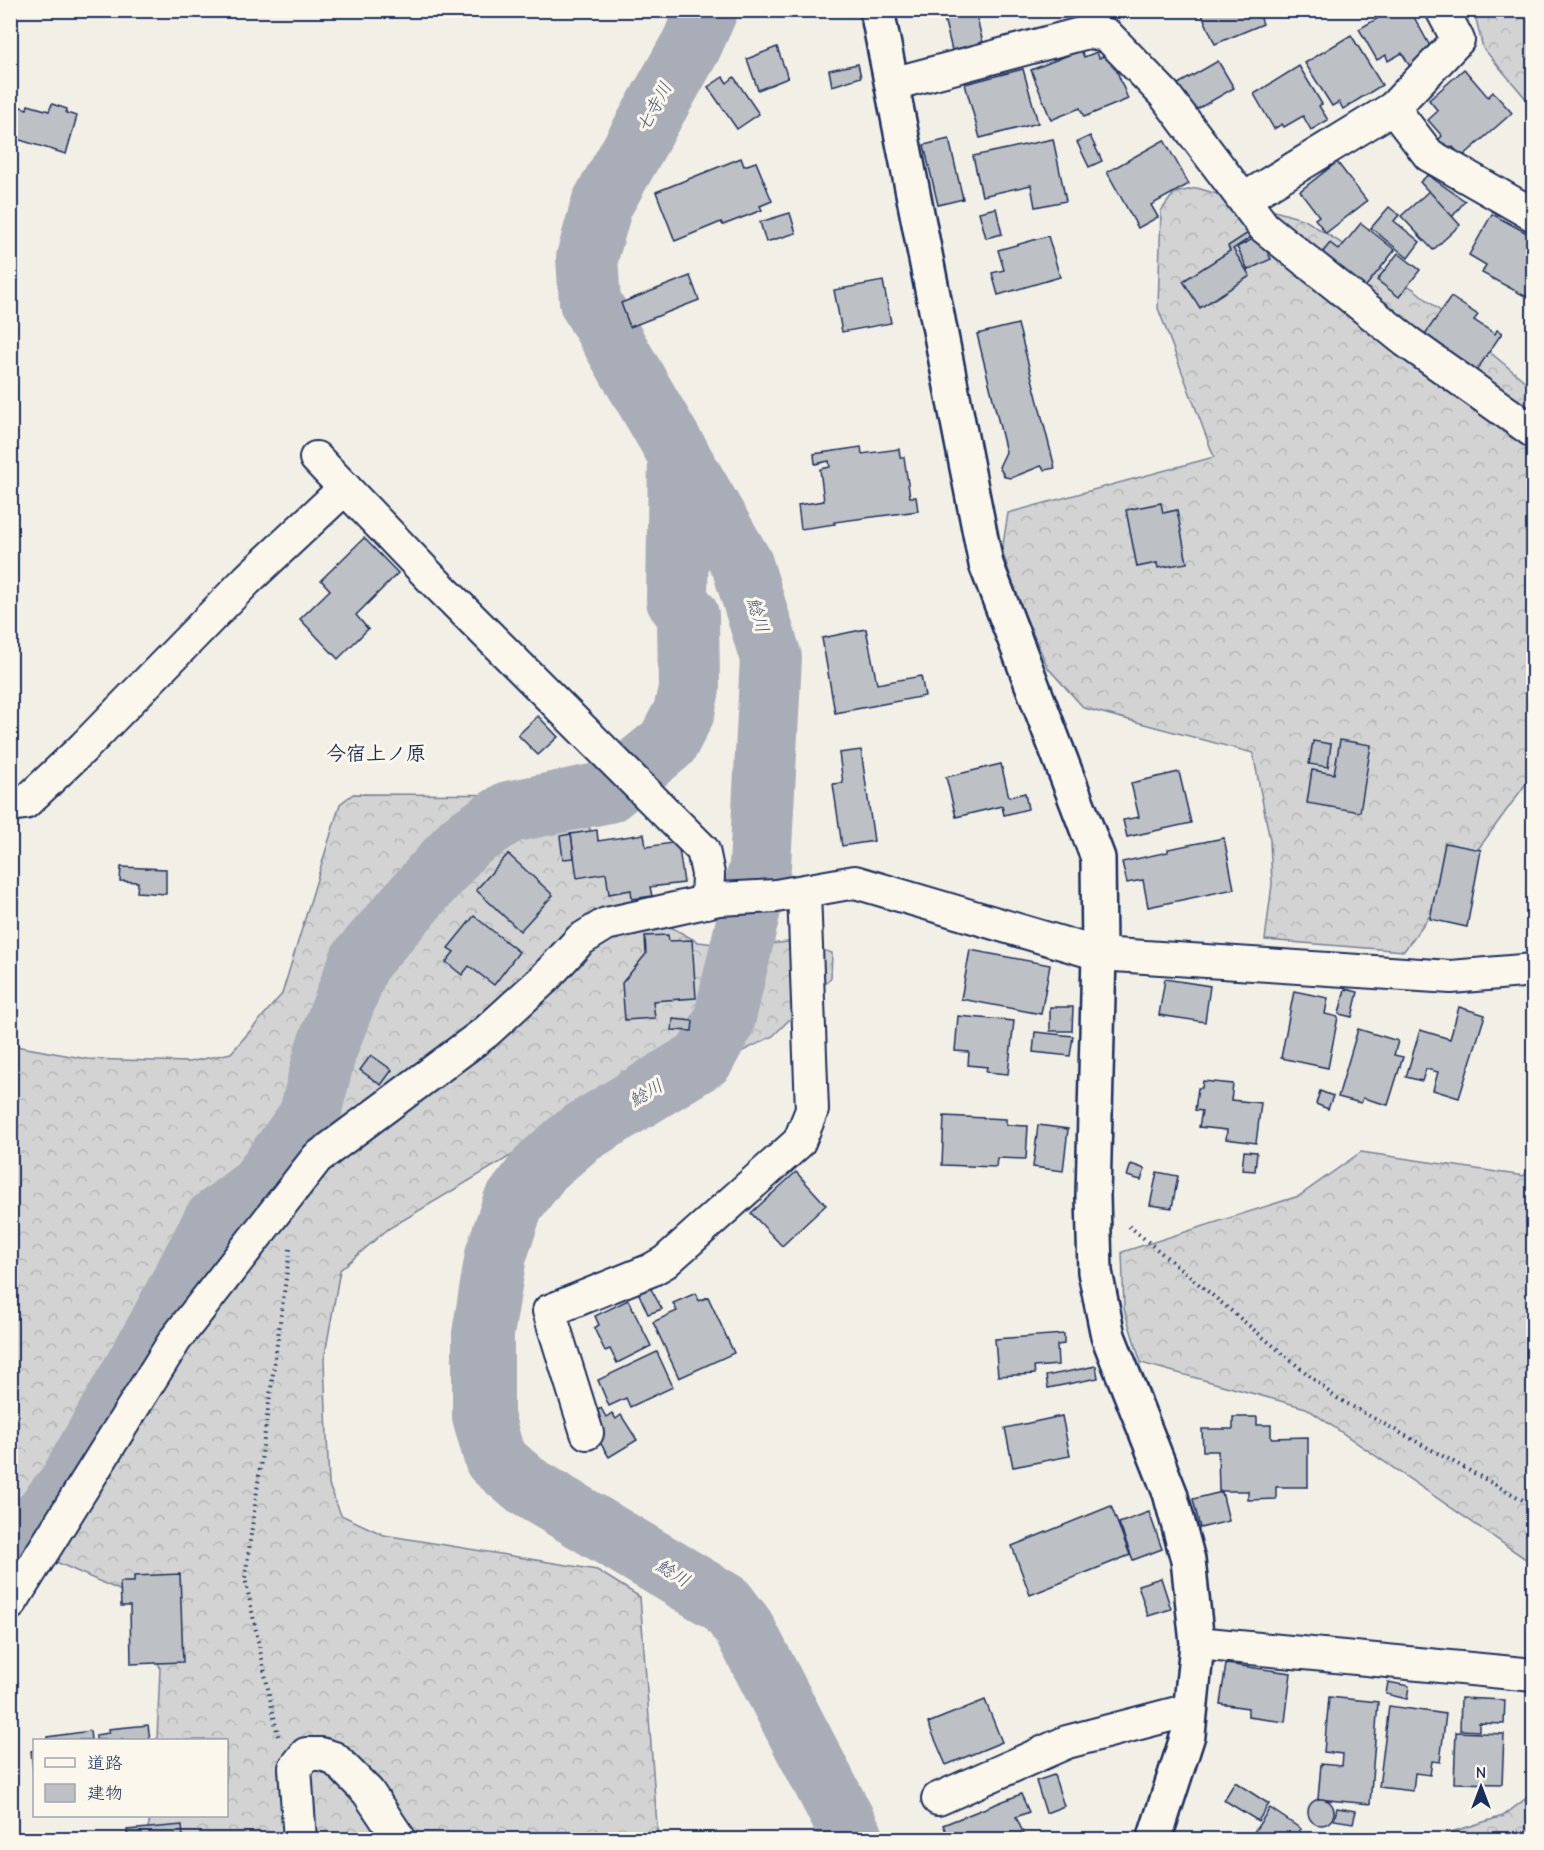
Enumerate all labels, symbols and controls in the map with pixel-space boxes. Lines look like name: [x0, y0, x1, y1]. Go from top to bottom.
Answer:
water label: 七寺川: [632, 79, 677, 136]
water label: 鯰川: [742, 595, 773, 635]
district label: 今宿上ノ原: [326, 742, 426, 765]
water label: 鯰川: [625, 1075, 667, 1112]
water label: 鯰川: [652, 1555, 694, 1592]
legend: [33, 1739, 228, 1817]
text: 道路: [87, 1753, 123, 1774]
north arrow: [1451, 1757, 1511, 1817]
text: N: [1476, 1764, 1486, 1782]
text: 建物: [87, 1783, 123, 1804]

